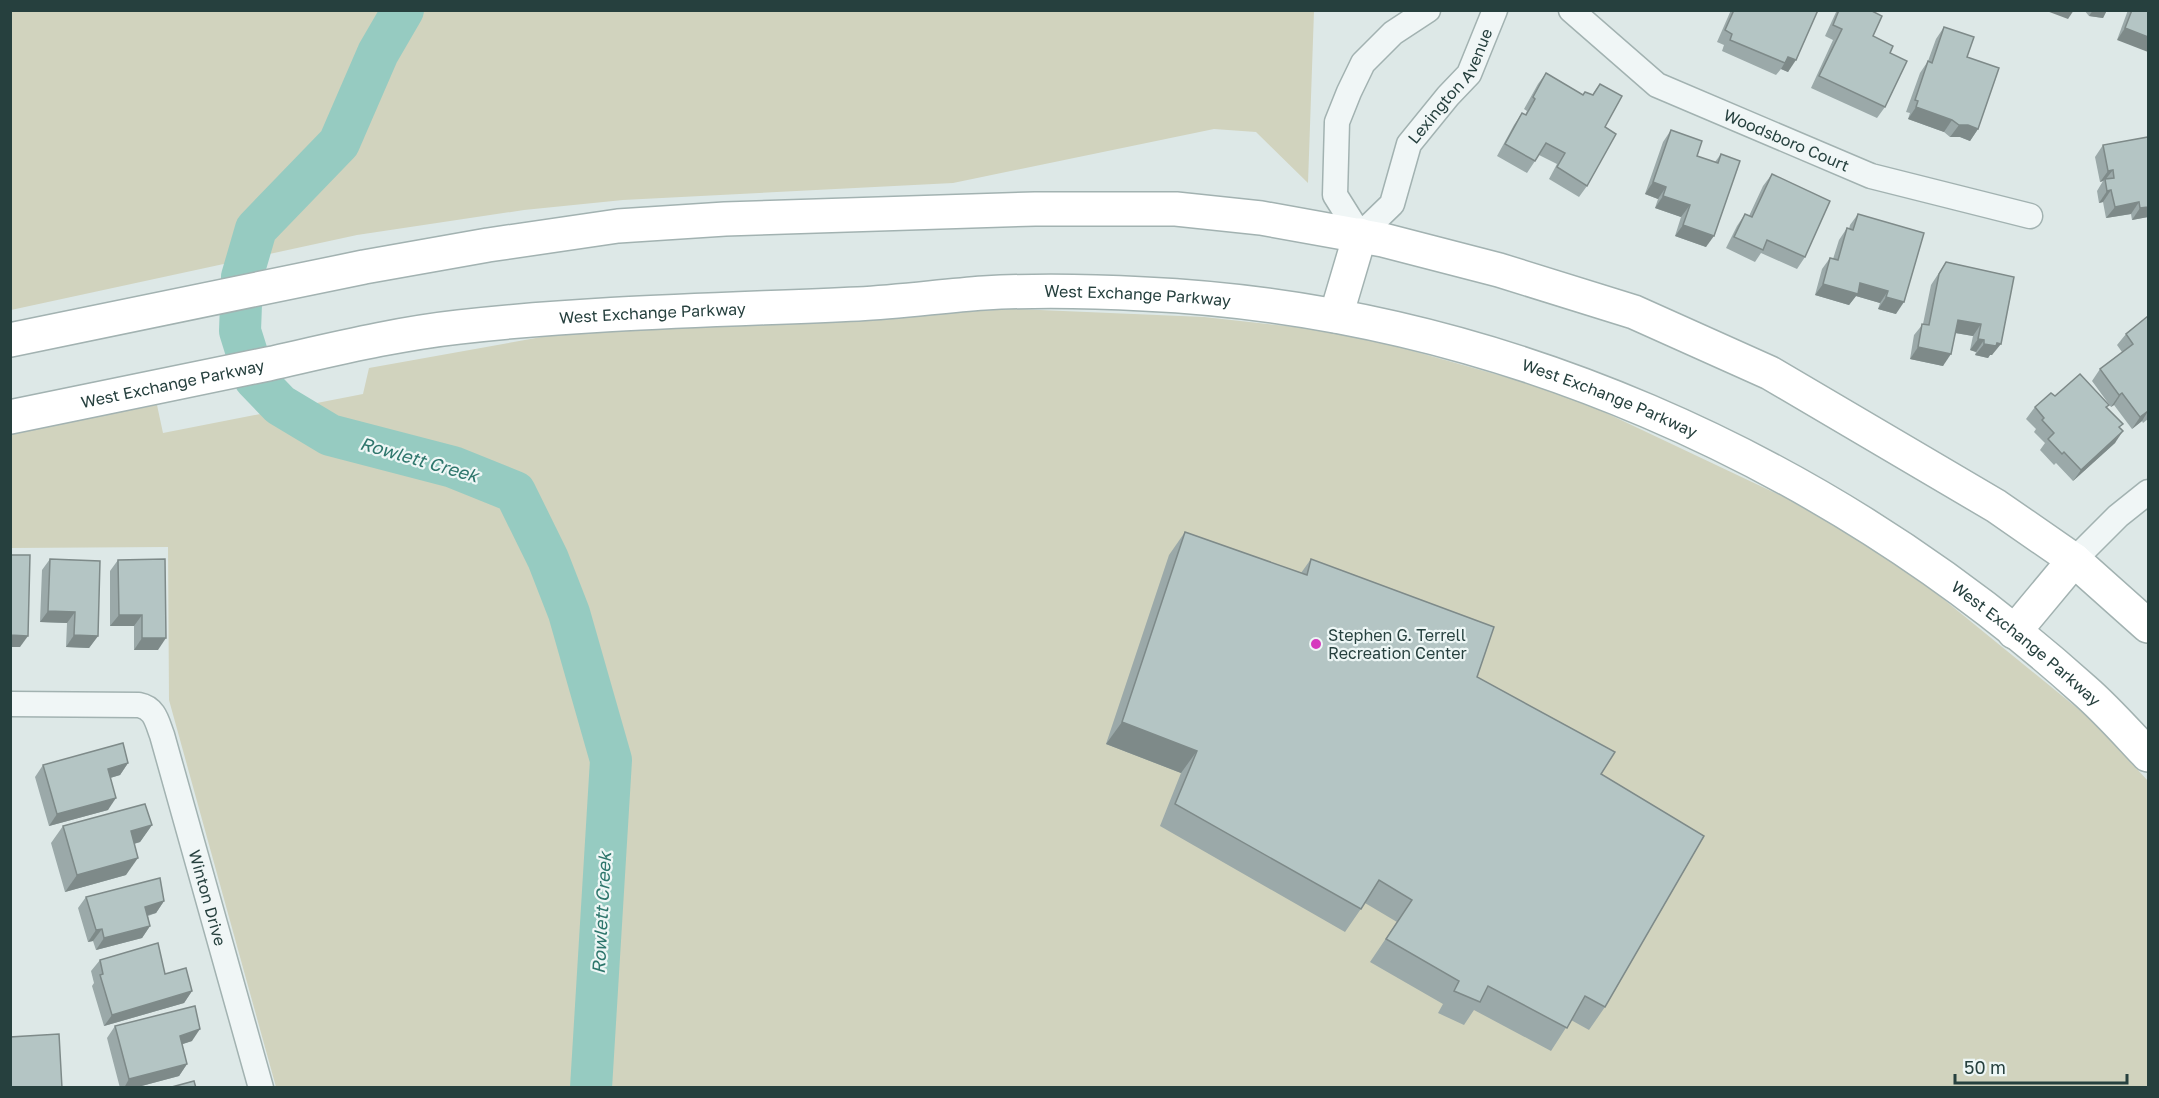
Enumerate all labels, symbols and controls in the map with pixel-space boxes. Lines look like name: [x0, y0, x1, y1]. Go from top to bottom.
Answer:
street label: Lexington Avenue: [1403, 25, 1496, 148]
street label: Woodsboro Court: [1721, 105, 1853, 176]
street label: West Exchange Parkway: [1044, 281, 1232, 311]
street label: West Exchange Parkway: [558, 298, 746, 328]
street label: West Exchange Parkway: [1519, 354, 1701, 442]
street label: West Exchange Parkway: [79, 355, 266, 412]
water label: Rowlett Creek: [358, 432, 483, 487]
street label: West Exchange Parkway: [1948, 576, 2105, 710]
place label: Stephen G. Terrell Recreation Center: [1328, 625, 1467, 663]
marker: Stephen G. Terrell Recreation Center: [1309, 637, 1323, 651]
street label: Winton Drive: [185, 847, 231, 948]
water label: Rowlett Creek: [587, 850, 615, 975]
scale bar: [1955, 1047, 2128, 1085]
text: 50 m: [1964, 1056, 2006, 1078]

